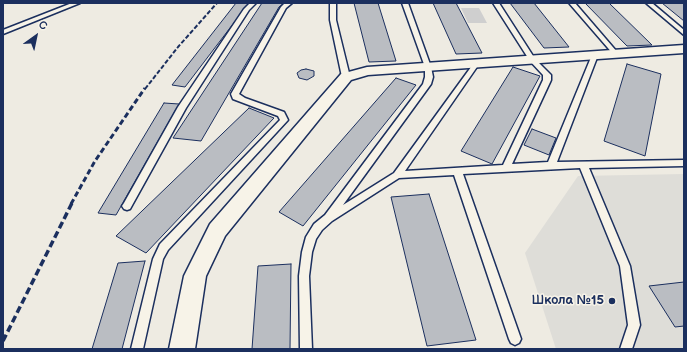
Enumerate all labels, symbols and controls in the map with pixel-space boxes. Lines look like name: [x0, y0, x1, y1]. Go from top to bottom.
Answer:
north arrow: [16, 16, 56, 56]
text: С: [36, 18, 50, 33]
place label: Школа №15: [531, 293, 604, 309]
marker: Школа №15: [607, 296, 617, 306]

